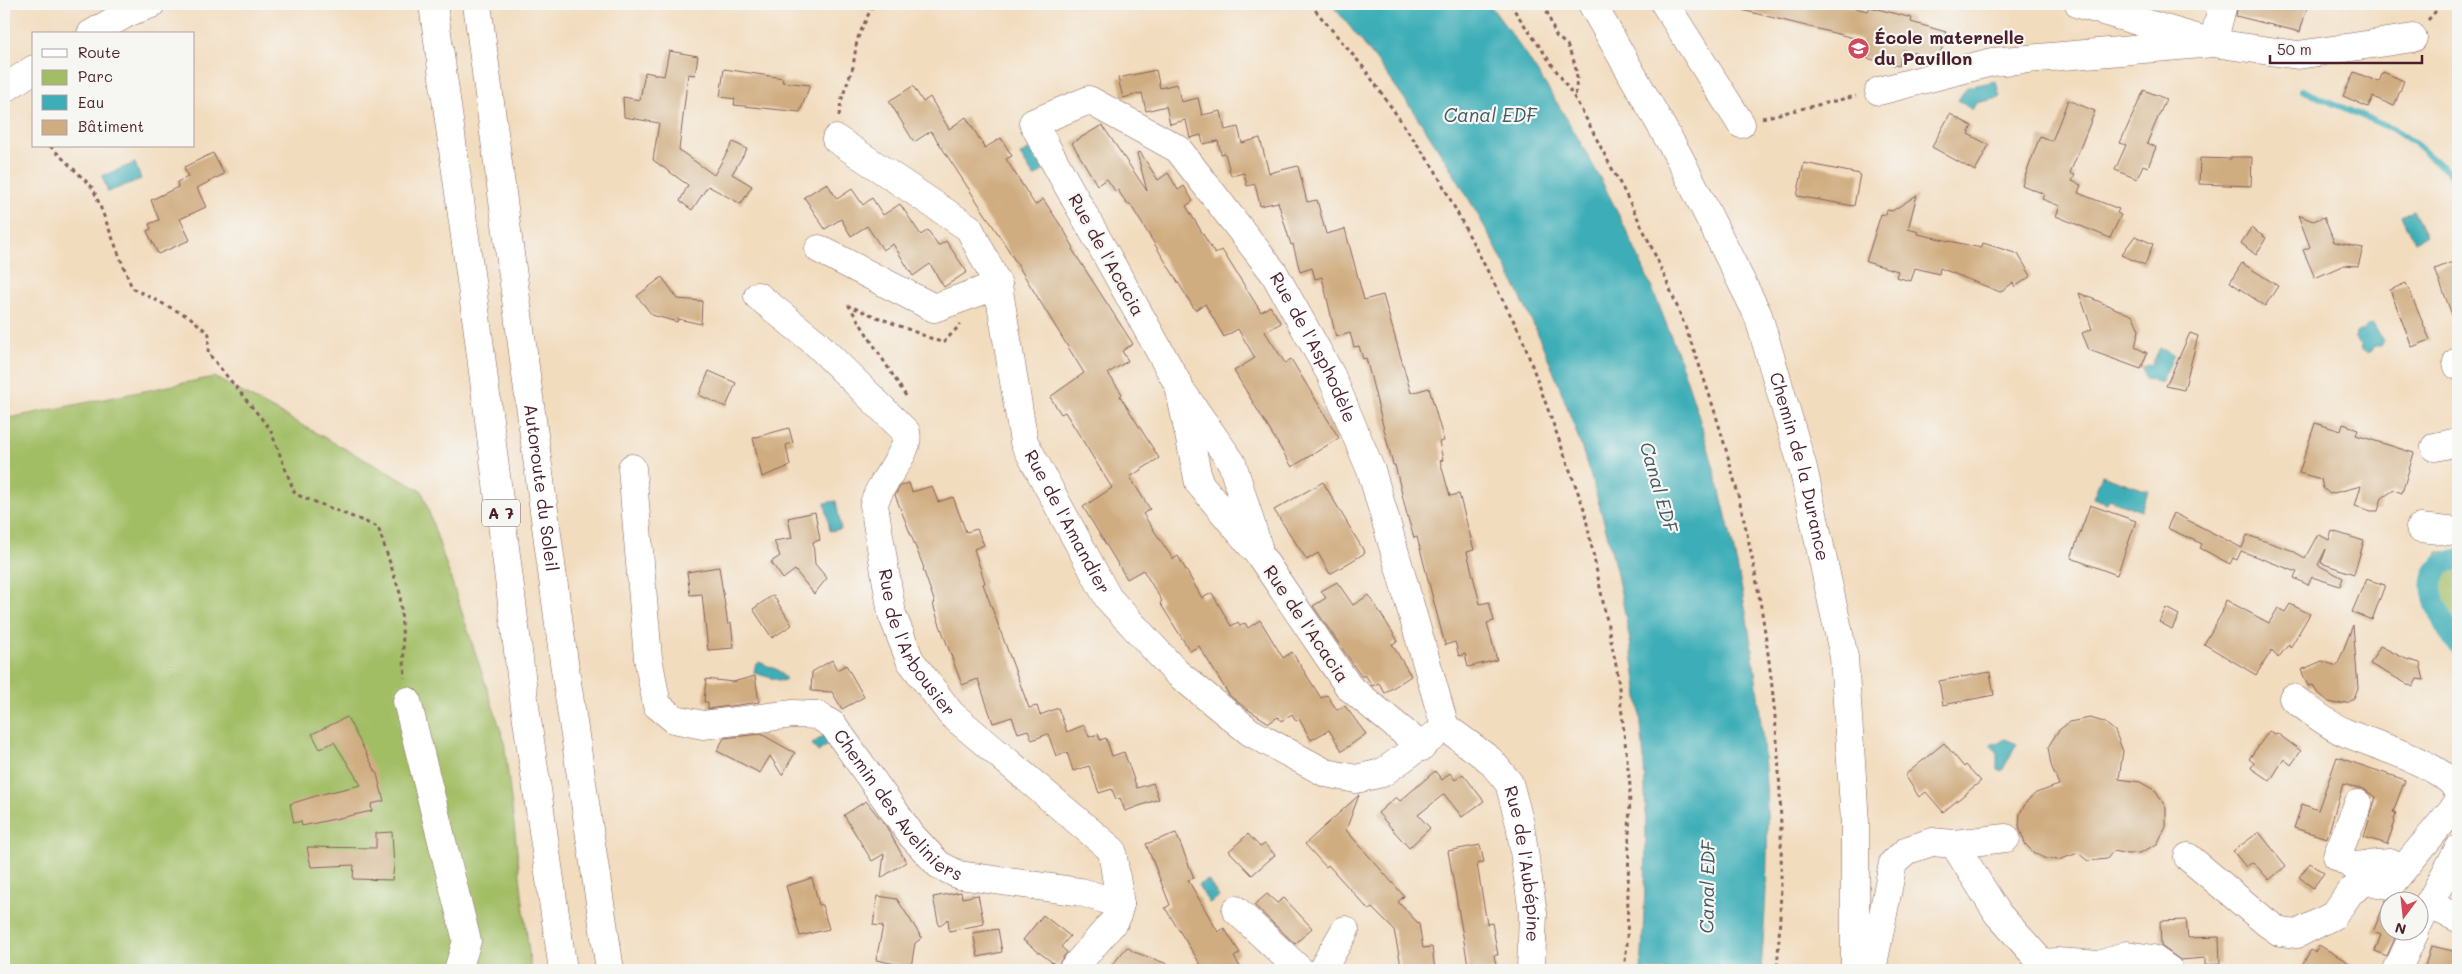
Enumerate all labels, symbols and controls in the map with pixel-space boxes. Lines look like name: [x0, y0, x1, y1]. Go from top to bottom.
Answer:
place label: École maternelle du Pavillon: [1874, 25, 2024, 70]
legend: [32, 32, 195, 148]
scale bar: [2270, 32, 2422, 64]
school or university icon: École maternelle du Pavillon: [1846, 36, 1870, 60]
text: 50 m: [2277, 39, 2312, 59]
text: Route: [78, 42, 121, 62]
text: Parc: [78, 66, 113, 86]
text: Eau: [78, 92, 104, 112]
water label: Canal EDF: [1443, 102, 1538, 127]
text: Bâtiment: [78, 116, 144, 136]
street label: Rue de l'Acacia: [1063, 189, 1150, 320]
street label: Rue de l'Asphodèle: [1265, 267, 1363, 426]
street label: Chemin de la Durance: [1764, 369, 1836, 563]
street label: Autoroute du Soleil: [519, 402, 565, 573]
water label: Canal EDF: [1635, 439, 1685, 536]
street label: Rue de l'Amandier: [1019, 445, 1117, 598]
road number: A 7: [482, 499, 520, 526]
street label: Rue de l'Acacia: [1259, 560, 1355, 687]
street label: Rue de l'Arbousier: [874, 567, 962, 721]
street label: Chemin des Aveliniers: [829, 724, 967, 886]
street label: Rue de l'Aubépine: [1499, 783, 1546, 942]
water label: Canal EDF: [1693, 839, 1720, 934]
north arrow: [2380, 892, 2430, 942]
text: N: [2393, 918, 2408, 940]

